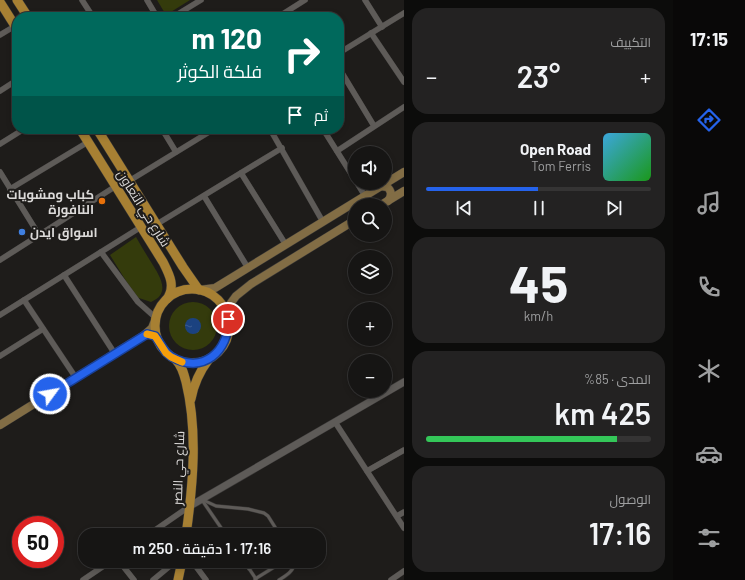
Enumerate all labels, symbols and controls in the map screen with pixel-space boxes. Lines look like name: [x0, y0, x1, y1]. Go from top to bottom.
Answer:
text: 120 m: [191, 21, 262, 55]
icon: right: [276, 28, 328, 80]
text: 17:15: [690, 28, 728, 50]
text: التكييف: [610, 34, 651, 50]
text: 23°: [517, 58, 560, 94]
text: فلكة الكوثر: [177, 60, 262, 82]
text: −: [426, 63, 437, 89]
text: +: [640, 63, 651, 89]
icon: arrive: [284, 104, 306, 126]
text: ثم: [314, 106, 328, 124]
icon: directions: [695, 106, 723, 134]
text: Open Road: [520, 140, 591, 158]
map controls: [348, 146, 392, 398]
button: sound: [348, 146, 392, 190]
text: Tom Ferris: [531, 158, 591, 174]
street label: شارع حي التعاون: [111, 167, 174, 251]
place label: كباب ومشويات النافورة: [7, 186, 94, 218]
icon: music: [695, 189, 723, 217]
marker: كباب ومشويات النافورة: [97, 196, 107, 206]
icon: previous: [453, 197, 475, 219]
icon: pause: [528, 197, 550, 219]
icon: next: [603, 197, 625, 219]
button: search: [348, 198, 392, 242]
place label: اسواق ايدن: [30, 224, 98, 241]
marker: اسواق ايدن: [17, 227, 27, 237]
button: layers: [348, 250, 392, 294]
text: 45: [509, 251, 568, 313]
icon: phone: [695, 273, 723, 301]
pin: [211, 302, 245, 336]
button: +: [348, 302, 392, 346]
icon: arrive: [217, 308, 239, 330]
text: km/h: [524, 308, 553, 324]
button: −: [348, 354, 392, 398]
icon: climate: [695, 357, 723, 385]
text: المدى · 85%: [584, 371, 651, 387]
position arrow: [29, 373, 71, 415]
text: 425 km: [554, 395, 651, 431]
street label: شارع حي النصر: [169, 430, 190, 507]
icon: car: [695, 440, 723, 468]
text: الوصول: [610, 491, 651, 507]
text: 17:16: [589, 515, 651, 551]
speed limit sign: 50: [12, 516, 64, 568]
icon: filters: [695, 524, 723, 552]
text: 17:16 · 1 دقيقة · 250 m: [133, 539, 271, 557]

